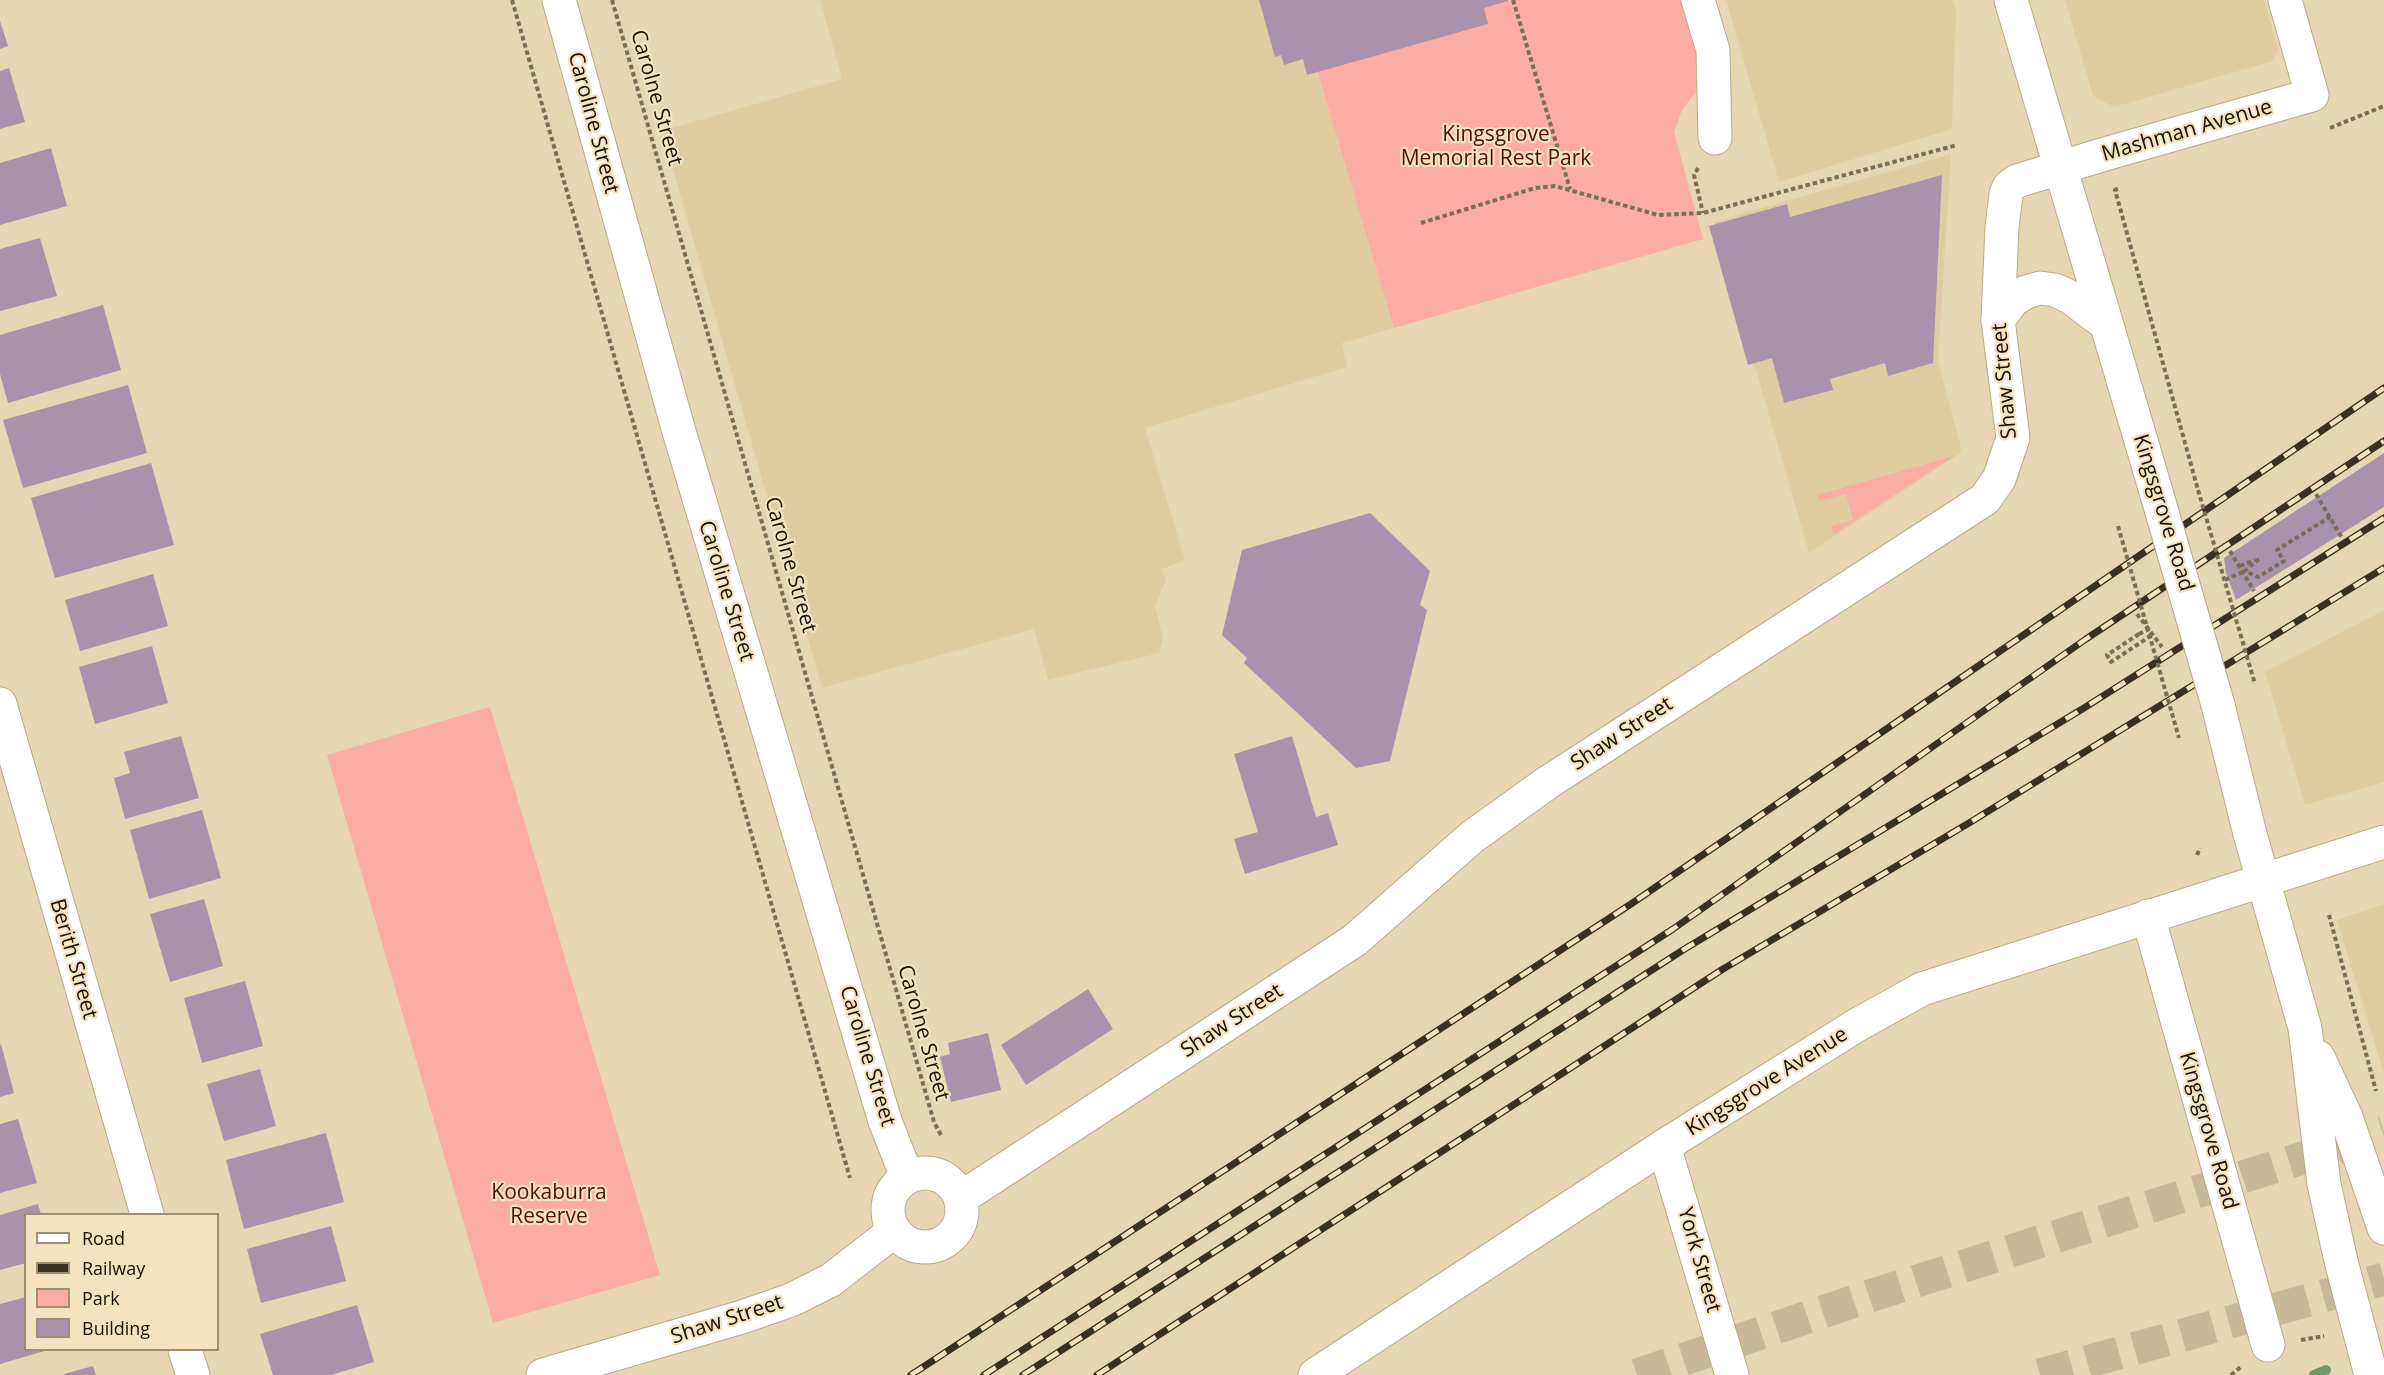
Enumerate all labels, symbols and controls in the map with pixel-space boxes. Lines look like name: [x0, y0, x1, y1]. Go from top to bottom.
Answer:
street label: Carolne Street: [625, 27, 687, 169]
street label: Caroline Street: [562, 49, 624, 197]
street label: Mashman Avenue: [2099, 95, 2275, 167]
park label: Kingsgrove Memorial Rest Park: [1401, 122, 1591, 172]
street label: Shaw Street: [1987, 322, 2023, 440]
street label: Kingsgrove Road: [2127, 431, 2199, 595]
street label: Carolne Street: [759, 494, 821, 636]
street label: Caroline Street: [693, 518, 759, 664]
street label: Shaw Street: [1566, 692, 1678, 776]
street label: Berith Street: [44, 896, 102, 1022]
street label: Carolne Street: [892, 962, 954, 1104]
street label: Shaw Street: [1176, 979, 1288, 1063]
street label: Caroline Street: [834, 983, 900, 1129]
street label: Kingsgrove Avenue: [1681, 1022, 1853, 1142]
street label: Kingsgrove Road: [2173, 1049, 2243, 1213]
park label: Kookaburra Reserve: [491, 1180, 607, 1230]
street label: York Street: [1672, 1205, 1726, 1315]
legend: [24, 1213, 219, 1351]
text: Road: [82, 1226, 125, 1250]
text: Railway: [82, 1256, 145, 1280]
text: Park: [82, 1286, 120, 1310]
street label: Shaw Street: [668, 1290, 786, 1350]
text: Building: [82, 1316, 150, 1340]

